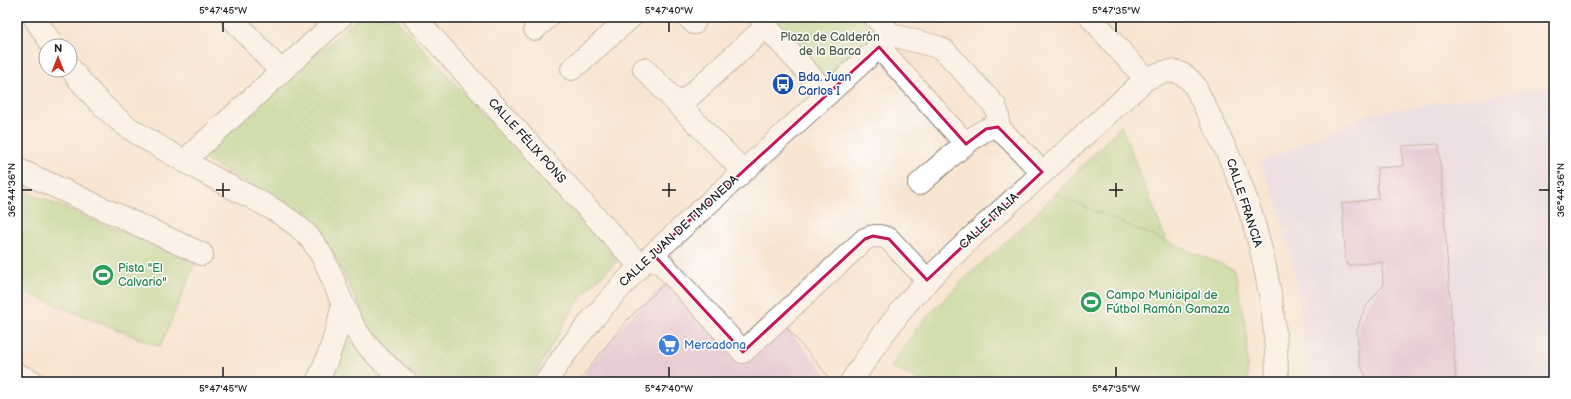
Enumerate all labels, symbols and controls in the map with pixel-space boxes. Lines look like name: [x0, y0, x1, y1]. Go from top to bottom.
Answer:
text: 5°47'45"W: [199, 5, 247, 17]
text: 5°47'40"W: [645, 5, 693, 17]
text: 5°47'35"W: [1092, 5, 1140, 17]
park label: Plaza de Calderón de la Barca: [780, 30, 880, 59]
north arrow: [38, 38, 78, 78]
text: N: [54, 42, 62, 55]
place label: Bda. Juan Carlos I: [798, 70, 852, 99]
bus stop icon: Bda. Juan Carlos I: [770, 71, 796, 97]
street label: CALLE FÉLIX PONS: [485, 95, 570, 187]
street label: CALLE FRANCIA: [1223, 157, 1266, 250]
text: 36°44'36"N: [6, 163, 18, 217]
text: 36°44'36"N: [1555, 163, 1567, 217]
street label: CALLE JUAN DE TIMONEDA: [616, 171, 742, 290]
street label: CALLE ITALIA: [956, 189, 1022, 252]
place label: Pista "El Calvario": [118, 261, 167, 290]
sports icon: Pista "El Calvario": [90, 262, 116, 288]
place label: Campo Municipal de Fútbol Ramón Gamaza: [1106, 288, 1230, 317]
sports icon: Campo Municipal de Fútbol Ramón Gamaza: [1078, 289, 1104, 315]
supermarket icon: Mercadona: [656, 332, 682, 358]
place label: Mercadona: [684, 338, 746, 353]
text: 5°47'45"W: [199, 383, 247, 395]
text: 5°47'40"W: [645, 383, 693, 395]
text: 5°47'35"W: [1092, 383, 1140, 395]

